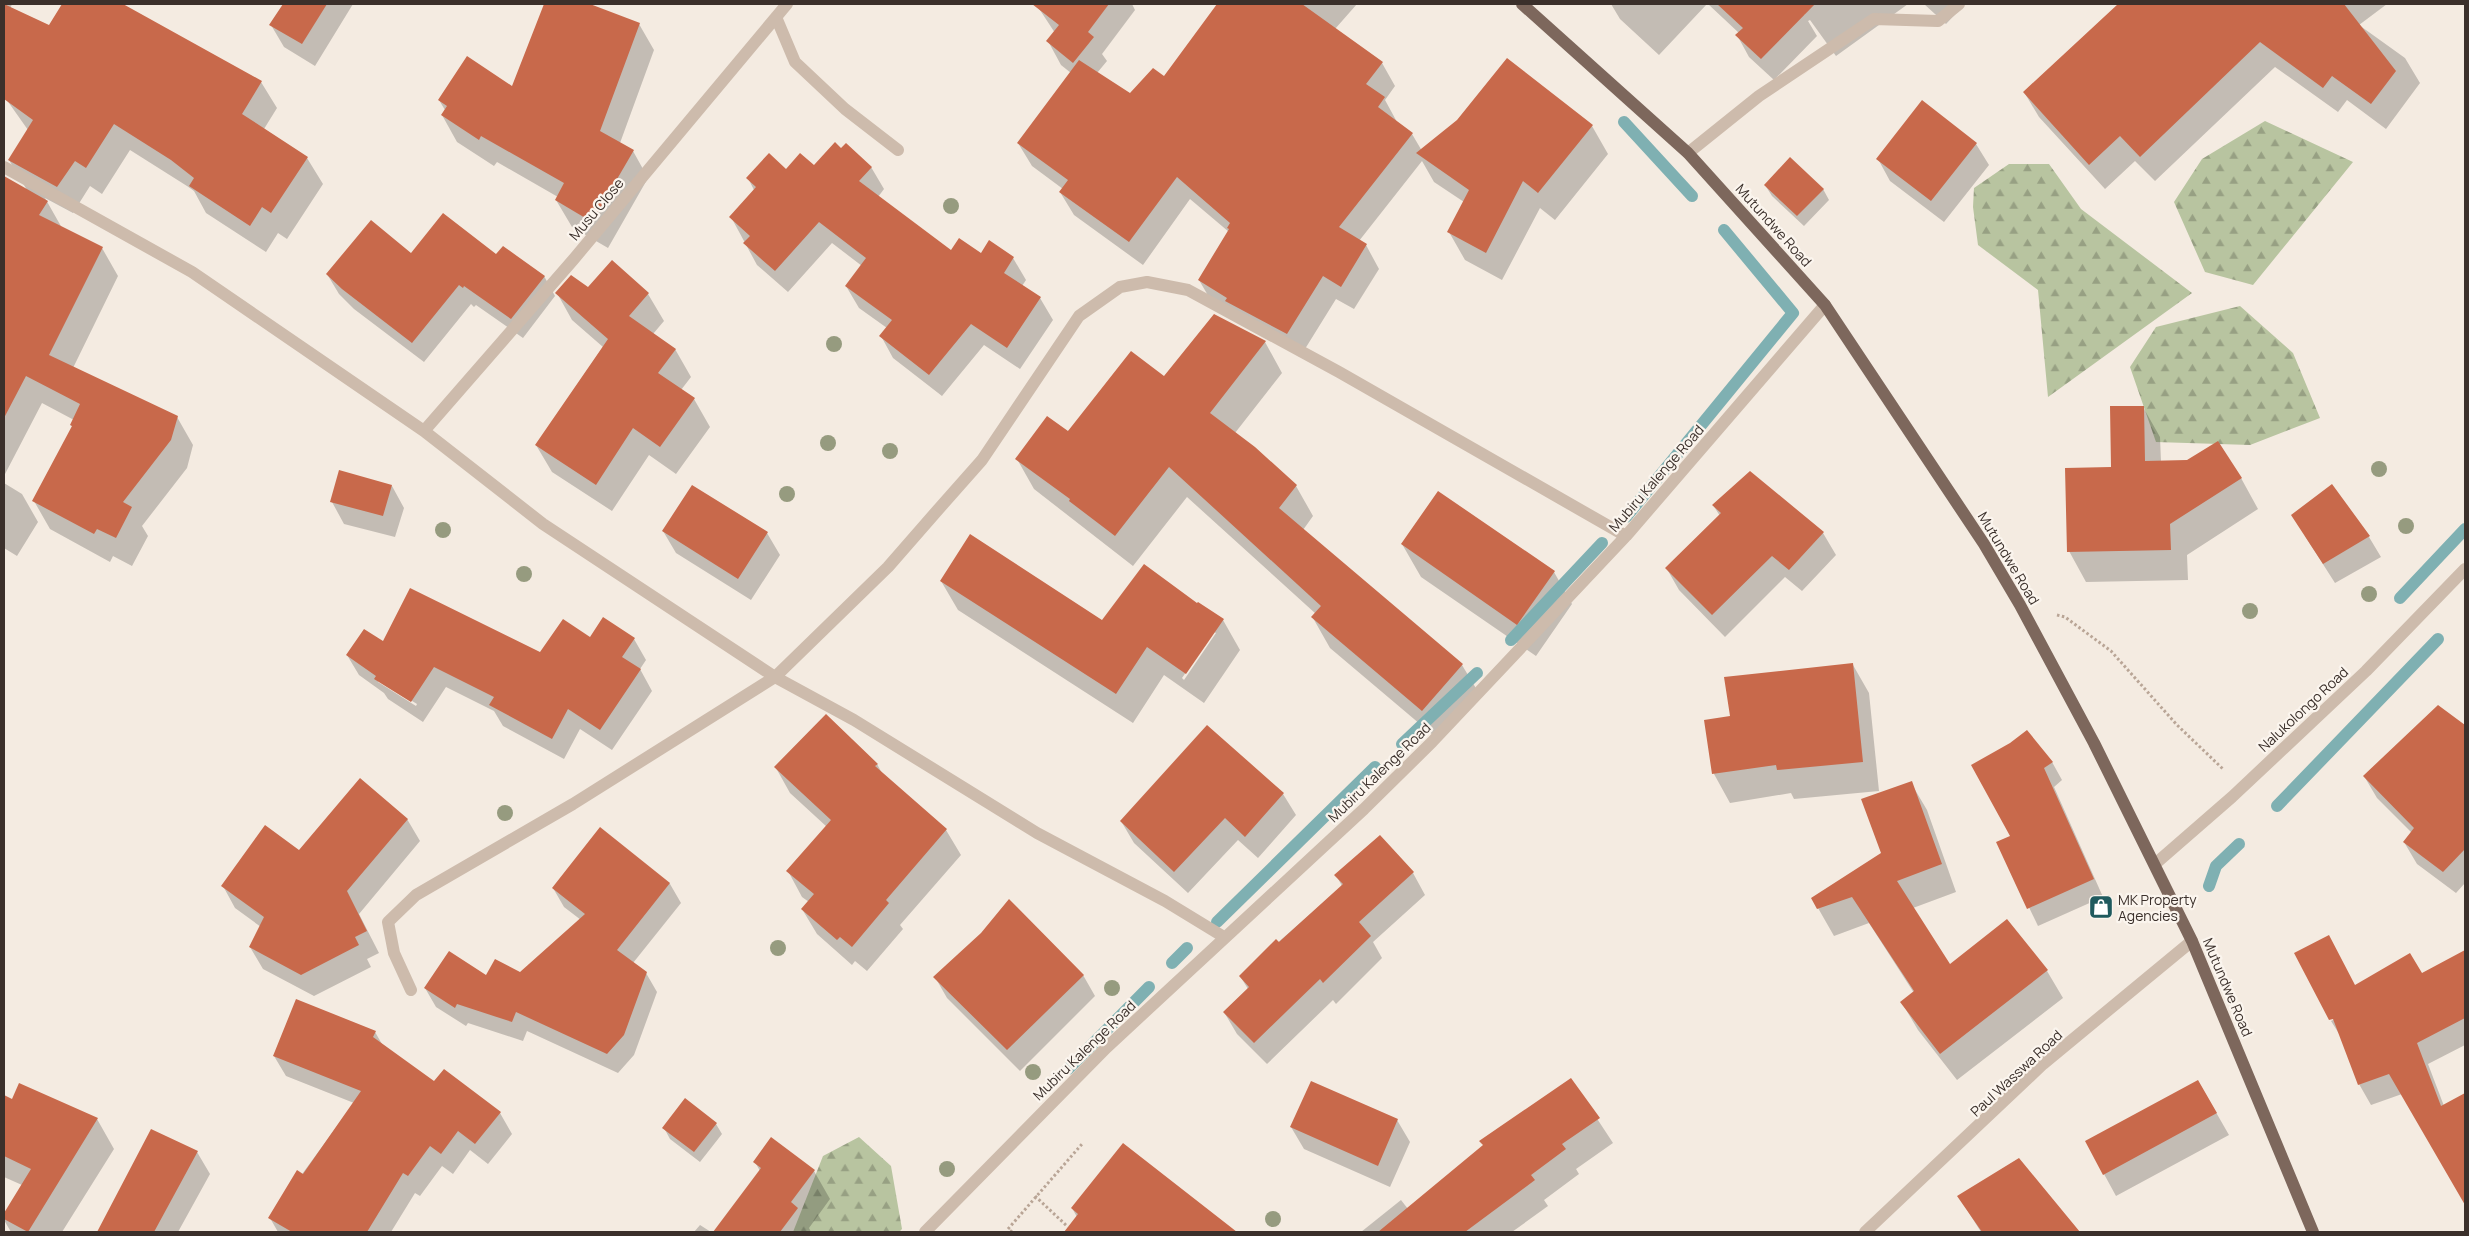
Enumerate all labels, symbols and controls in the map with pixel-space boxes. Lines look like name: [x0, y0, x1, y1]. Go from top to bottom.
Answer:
street label: Musu Close: [564, 174, 628, 244]
street label: Mutundwe Road: [1732, 180, 1816, 270]
street label: Mubiru Kalenge Road: [1604, 420, 1708, 536]
street label: Mutundwe Road: [1974, 508, 2044, 608]
street label: Nalukolongo Road: [2254, 662, 2352, 756]
street label: Mubiru Kalenge Road: [1324, 718, 1434, 826]
place label: MK Property Agencies: [2118, 890, 2197, 925]
shop icon: MK Property Agencies: [2088, 894, 2114, 920]
street label: Mutundwe Road: [2199, 935, 2257, 1039]
street label: Mubiru Kalenge Road: [1029, 996, 1139, 1104]
street label: Paul Wasswa Road: [1966, 1025, 2066, 1121]

